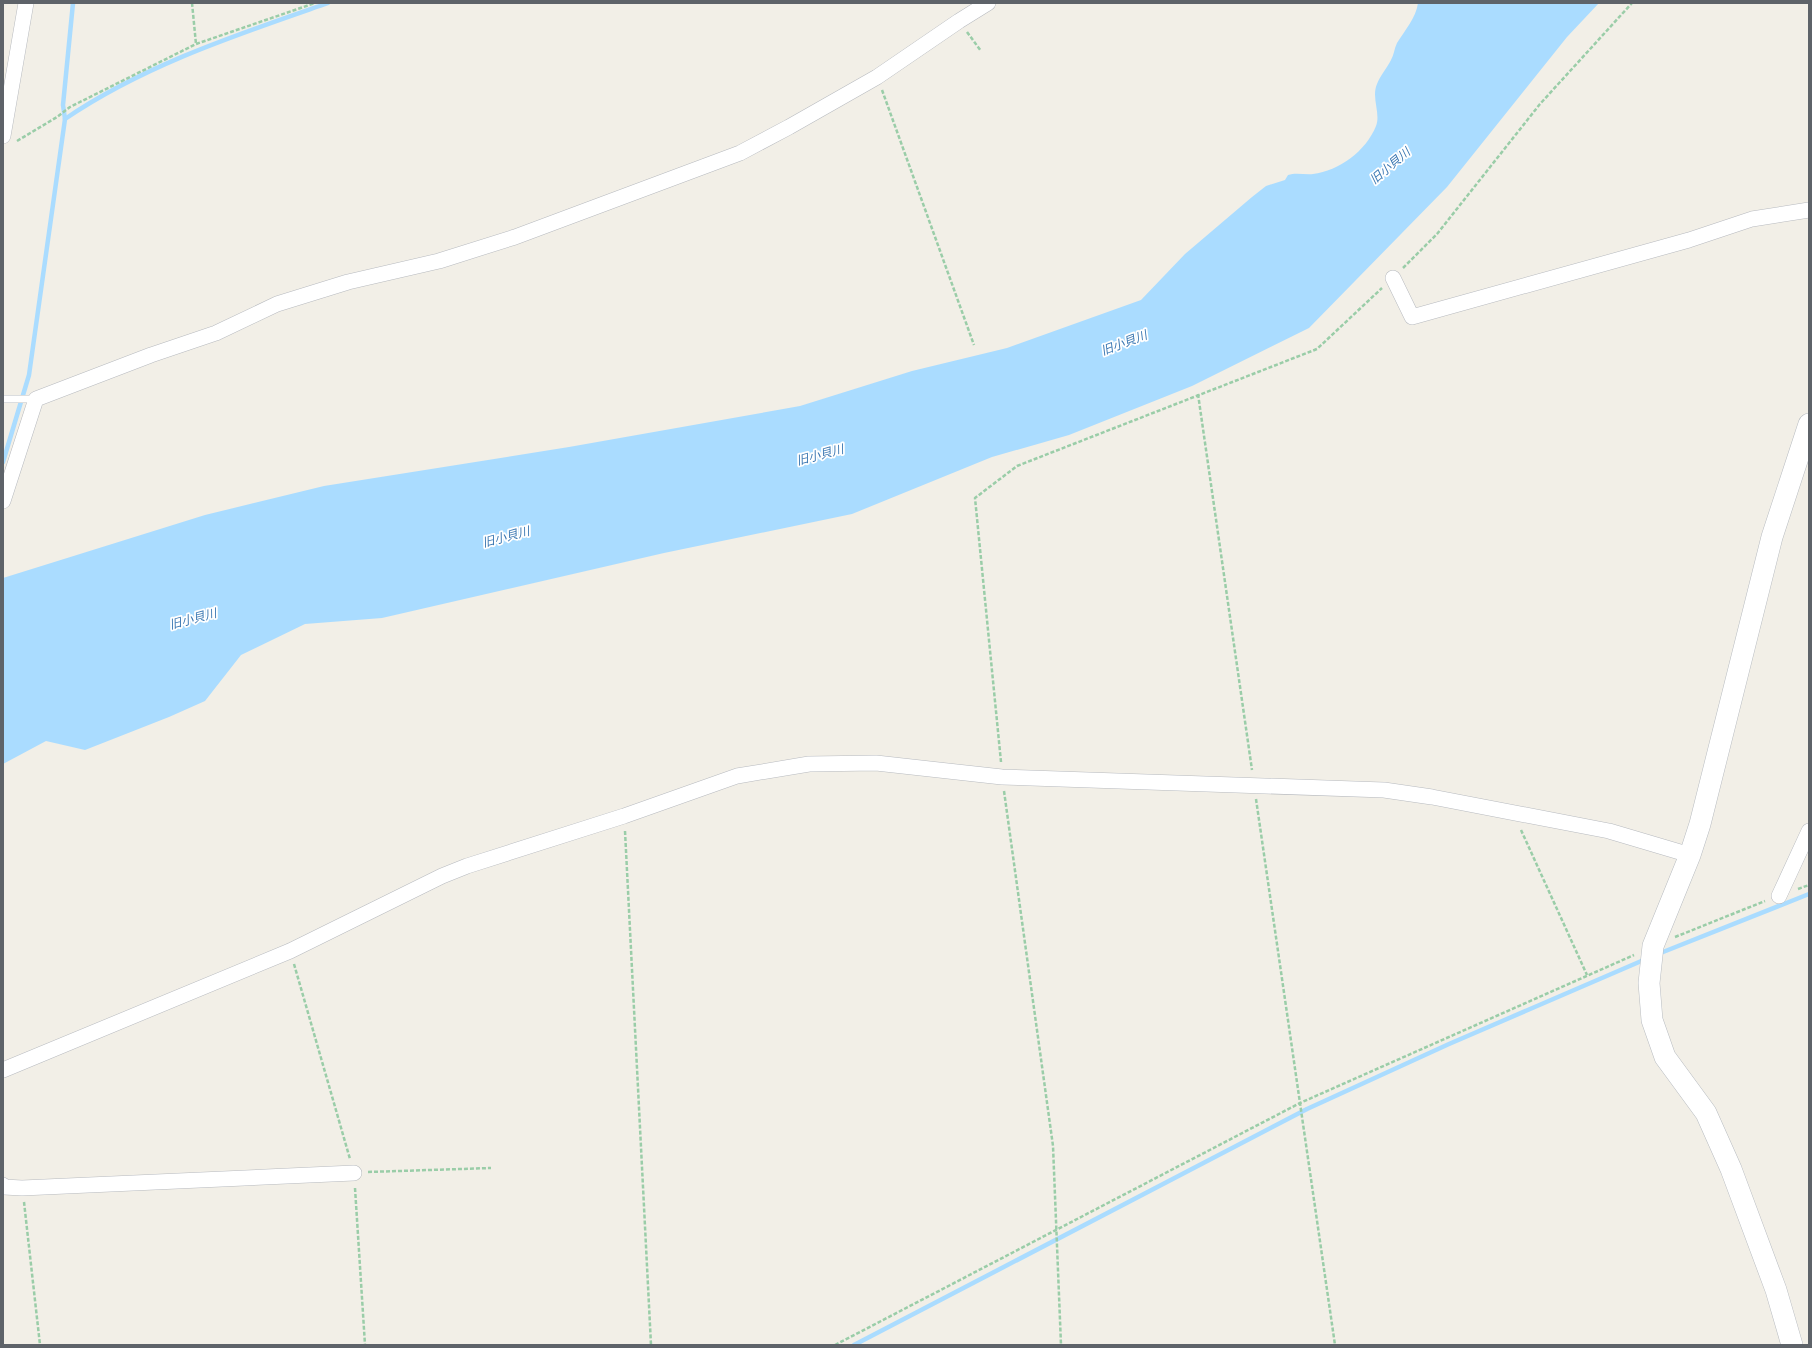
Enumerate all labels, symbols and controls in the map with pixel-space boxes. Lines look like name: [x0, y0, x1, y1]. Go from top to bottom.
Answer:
water label: 旧小貝川: [1367, 144, 1414, 187]
water label: 旧小貝川: [1099, 327, 1151, 358]
water label: 旧小貝川: [795, 442, 847, 468]
water label: 旧小貝川: [481, 524, 533, 550]
water label: 旧小貝川: [168, 606, 220, 632]

